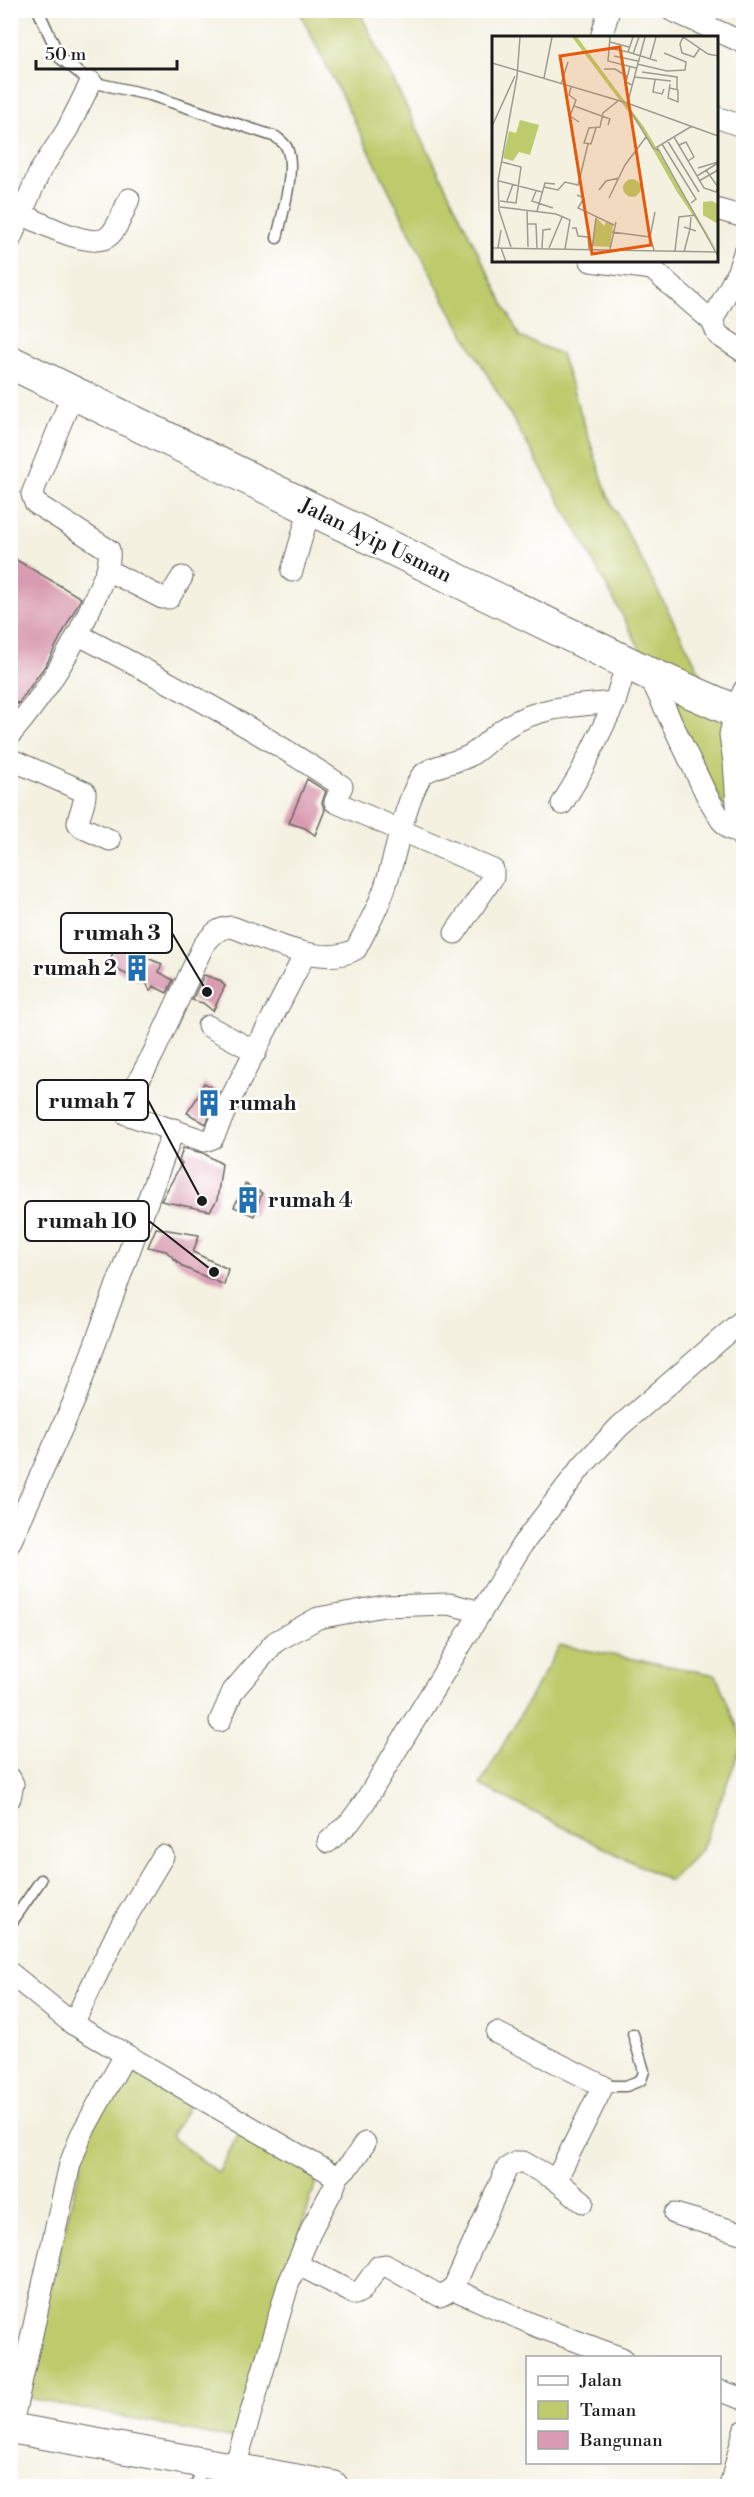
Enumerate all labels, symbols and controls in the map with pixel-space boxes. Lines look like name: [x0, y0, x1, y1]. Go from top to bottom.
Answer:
scale bar: [36, 33, 177, 71]
inset map: [492, 36, 718, 262]
text: 50 m: [45, 43, 87, 66]
street label: Jalan Ayip Usman: [294, 492, 456, 589]
callout: rumah 3: [61, 913, 172, 953]
text: rumah 3: [73, 920, 161, 947]
building icon: rumah 2: [122, 953, 152, 983]
place label: rumah 2: [33, 956, 117, 982]
callout: rumah 7: [37, 1080, 148, 1120]
text: rumah 7: [48, 1088, 136, 1115]
building icon: rumah: [194, 1088, 224, 1118]
place label: rumah: [229, 1091, 296, 1117]
building icon: rumah 4: [233, 1185, 263, 1215]
place label: rumah 4: [268, 1188, 353, 1214]
callout: rumah 10: [25, 1201, 149, 1241]
text: rumah 10: [37, 1208, 137, 1235]
legend: [526, 2356, 721, 2464]
text: Jalan: [579, 2369, 622, 2392]
text: Taman: [580, 2399, 637, 2422]
text: Bangunan: [579, 2429, 663, 2452]

